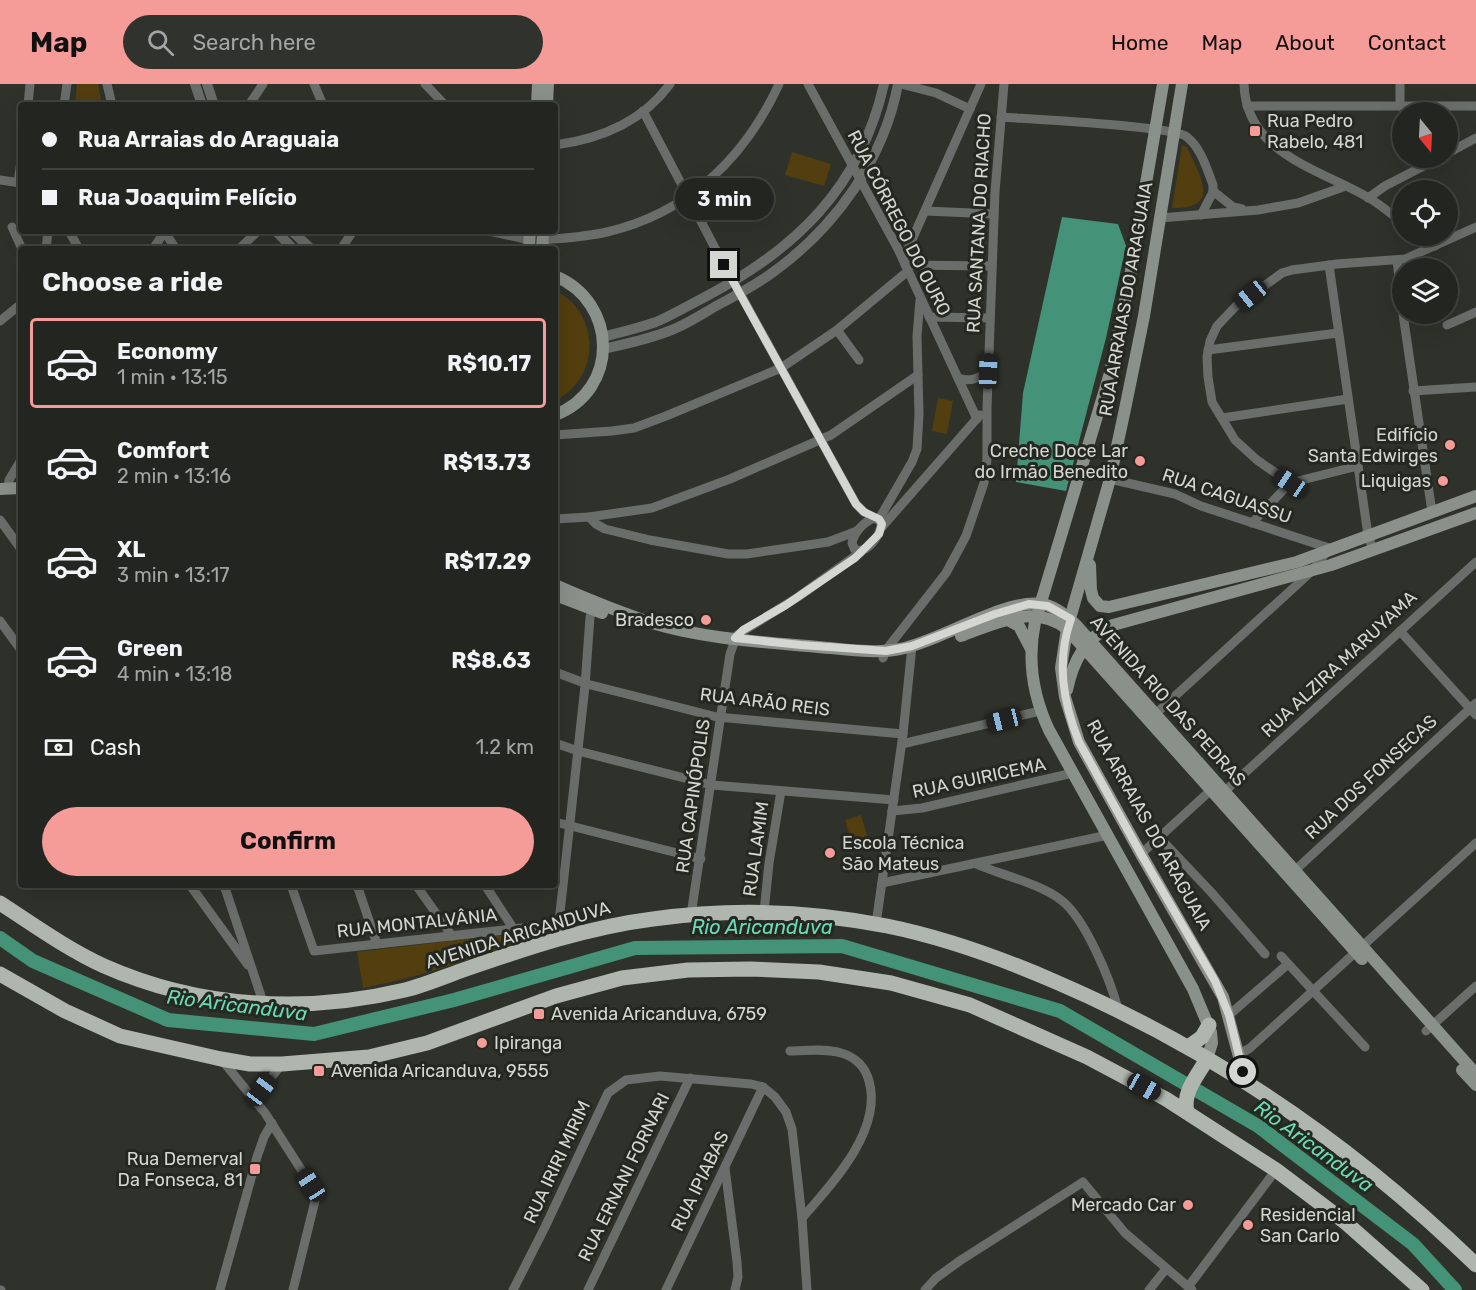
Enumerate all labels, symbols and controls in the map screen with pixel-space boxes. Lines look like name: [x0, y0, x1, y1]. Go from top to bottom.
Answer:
search box: [123, 15, 543, 69]
text: Map: [30, 26, 87, 59]
icon: search: [144, 26, 177, 59]
text: Search here: [192, 29, 316, 56]
text: Home: [1111, 30, 1168, 55]
text: Map: [1201, 30, 1242, 55]
text: About: [1275, 30, 1335, 55]
text: Contact: [1368, 30, 1446, 55]
north arrow: [1392, 102, 1458, 168]
map controls: [1392, 102, 1458, 324]
place label: Rua Pedro Rabelo, 481: [1267, 110, 1363, 153]
street label: RUA SANTANA DO RIACHO: [962, 113, 996, 333]
marker: Rua Pedro Rabelo, 481: [1248, 124, 1262, 138]
text: Rua Arraias do Araguaia: [78, 126, 339, 153]
street label: RUA CÓRREGO DO OURO: [843, 127, 955, 319]
callout: 3 min: [674, 178, 774, 220]
street label: RUA ARRAIAS DO ARAGUAIA: [1095, 180, 1157, 418]
button: locate: [1392, 180, 1458, 246]
text: Rua Joaquim Felício: [78, 184, 297, 211]
text: 3 min: [697, 187, 752, 211]
route end: [710, 251, 737, 278]
button: layers: [1392, 258, 1458, 324]
text: Choose a ride: [42, 266, 223, 298]
car: [1231, 277, 1271, 313]
icon: car: [45, 336, 99, 390]
text: Economy: [117, 338, 218, 365]
text: R$10.17: [447, 350, 531, 377]
car: [978, 353, 998, 389]
text: 1 min · 13:15: [117, 365, 228, 389]
place label: Edifício Santa Edwirges: [1308, 424, 1438, 467]
icon: car: [45, 435, 99, 489]
text: Comfort: [117, 437, 209, 464]
marker: Edifício Santa Edwirges: [1443, 438, 1457, 452]
place label: Creche Doce Lar do Irmão Benedito: [975, 440, 1128, 483]
text: R$13.73: [443, 449, 531, 476]
marker: Creche Doce Lar do Irmão Benedito: [1133, 454, 1147, 468]
text: 2 min · 13:16: [117, 464, 231, 488]
street label: RUA CAGUASSU: [1159, 464, 1295, 528]
car: [1270, 465, 1310, 501]
place label: Liquigas: [1361, 470, 1431, 492]
marker: Liquigas: [1436, 474, 1450, 488]
icon: car: [45, 534, 99, 588]
text: XL: [117, 536, 145, 563]
text: R$17.29: [444, 548, 531, 575]
text: 3 min · 13:17: [117, 563, 230, 587]
street label: RUA ALZIRA MARUYAMA: [1257, 586, 1421, 742]
place label: Bradesco: [615, 609, 694, 631]
street label: AVENIDA RIO DAS PEDRAS: [1085, 611, 1251, 791]
marker: Bradesco: [699, 613, 713, 627]
icon: car: [45, 633, 99, 687]
text: Green: [117, 635, 183, 662]
text: R$8.63: [451, 647, 531, 674]
text: 4 min · 13:18: [117, 662, 232, 686]
street label: RUA ARÃO REIS: [699, 683, 831, 721]
car: [984, 707, 1024, 733]
street label: RUA DOS FONSECAS: [1300, 710, 1442, 844]
street label: RUA ARRAIAS DO ARAGUAIA: [1082, 716, 1216, 934]
street label: RUA CAPINÓPOLIS: [671, 718, 715, 874]
icon: cash: [42, 731, 75, 764]
text: Cash: [90, 734, 141, 761]
text: 1.2 km: [476, 735, 534, 759]
street label: RUA GUIRICEMA: [910, 753, 1048, 803]
street label: RUA LAMIM: [738, 800, 774, 898]
button: Confirm: [42, 807, 534, 876]
place label: Escola Técnica São Mateus: [842, 832, 964, 875]
marker: Escola Técnica São Mateus: [823, 846, 837, 860]
street label: AVENIDA ARICANDUVA: [423, 896, 613, 974]
street label: RUA MONTALVÂNIA: [336, 904, 498, 942]
water label: Rio Aricanduva: [691, 915, 833, 939]
water label: Rio Aricanduva: [165, 984, 309, 1026]
place label: Avenida Aricanduva, 6759: [551, 1003, 767, 1025]
marker: Avenida Aricanduva, 6759: [532, 1007, 546, 1021]
place label: Ipiranga: [494, 1032, 562, 1054]
marker: Ipiranga: [475, 1036, 489, 1050]
route start: [1229, 1058, 1256, 1085]
place label: Avenida Aricanduva, 9555: [331, 1060, 549, 1082]
marker: Avenida Aricanduva, 9555: [312, 1064, 326, 1078]
car: [243, 1070, 279, 1110]
car: [1124, 1070, 1164, 1104]
street label: RUA ERNANI FORNARI: [574, 1089, 674, 1265]
water label: Rio Aricanduva: [1250, 1095, 1378, 1197]
street label: RUA IRIRI MIRIM: [519, 1097, 595, 1227]
street label: RUA IPIABAS: [666, 1127, 734, 1235]
place label: Rua Demerval Da Fonseca, 81: [118, 1148, 243, 1191]
marker: Rua Demerval Da Fonseca, 81: [248, 1162, 262, 1176]
car: [294, 1165, 328, 1205]
place label: Mercado Car: [1071, 1194, 1176, 1216]
marker: Mercado Car: [1181, 1198, 1195, 1212]
place label: Residencial San Carlo: [1260, 1204, 1356, 1247]
marker: Residencial San Carlo: [1241, 1218, 1255, 1232]

